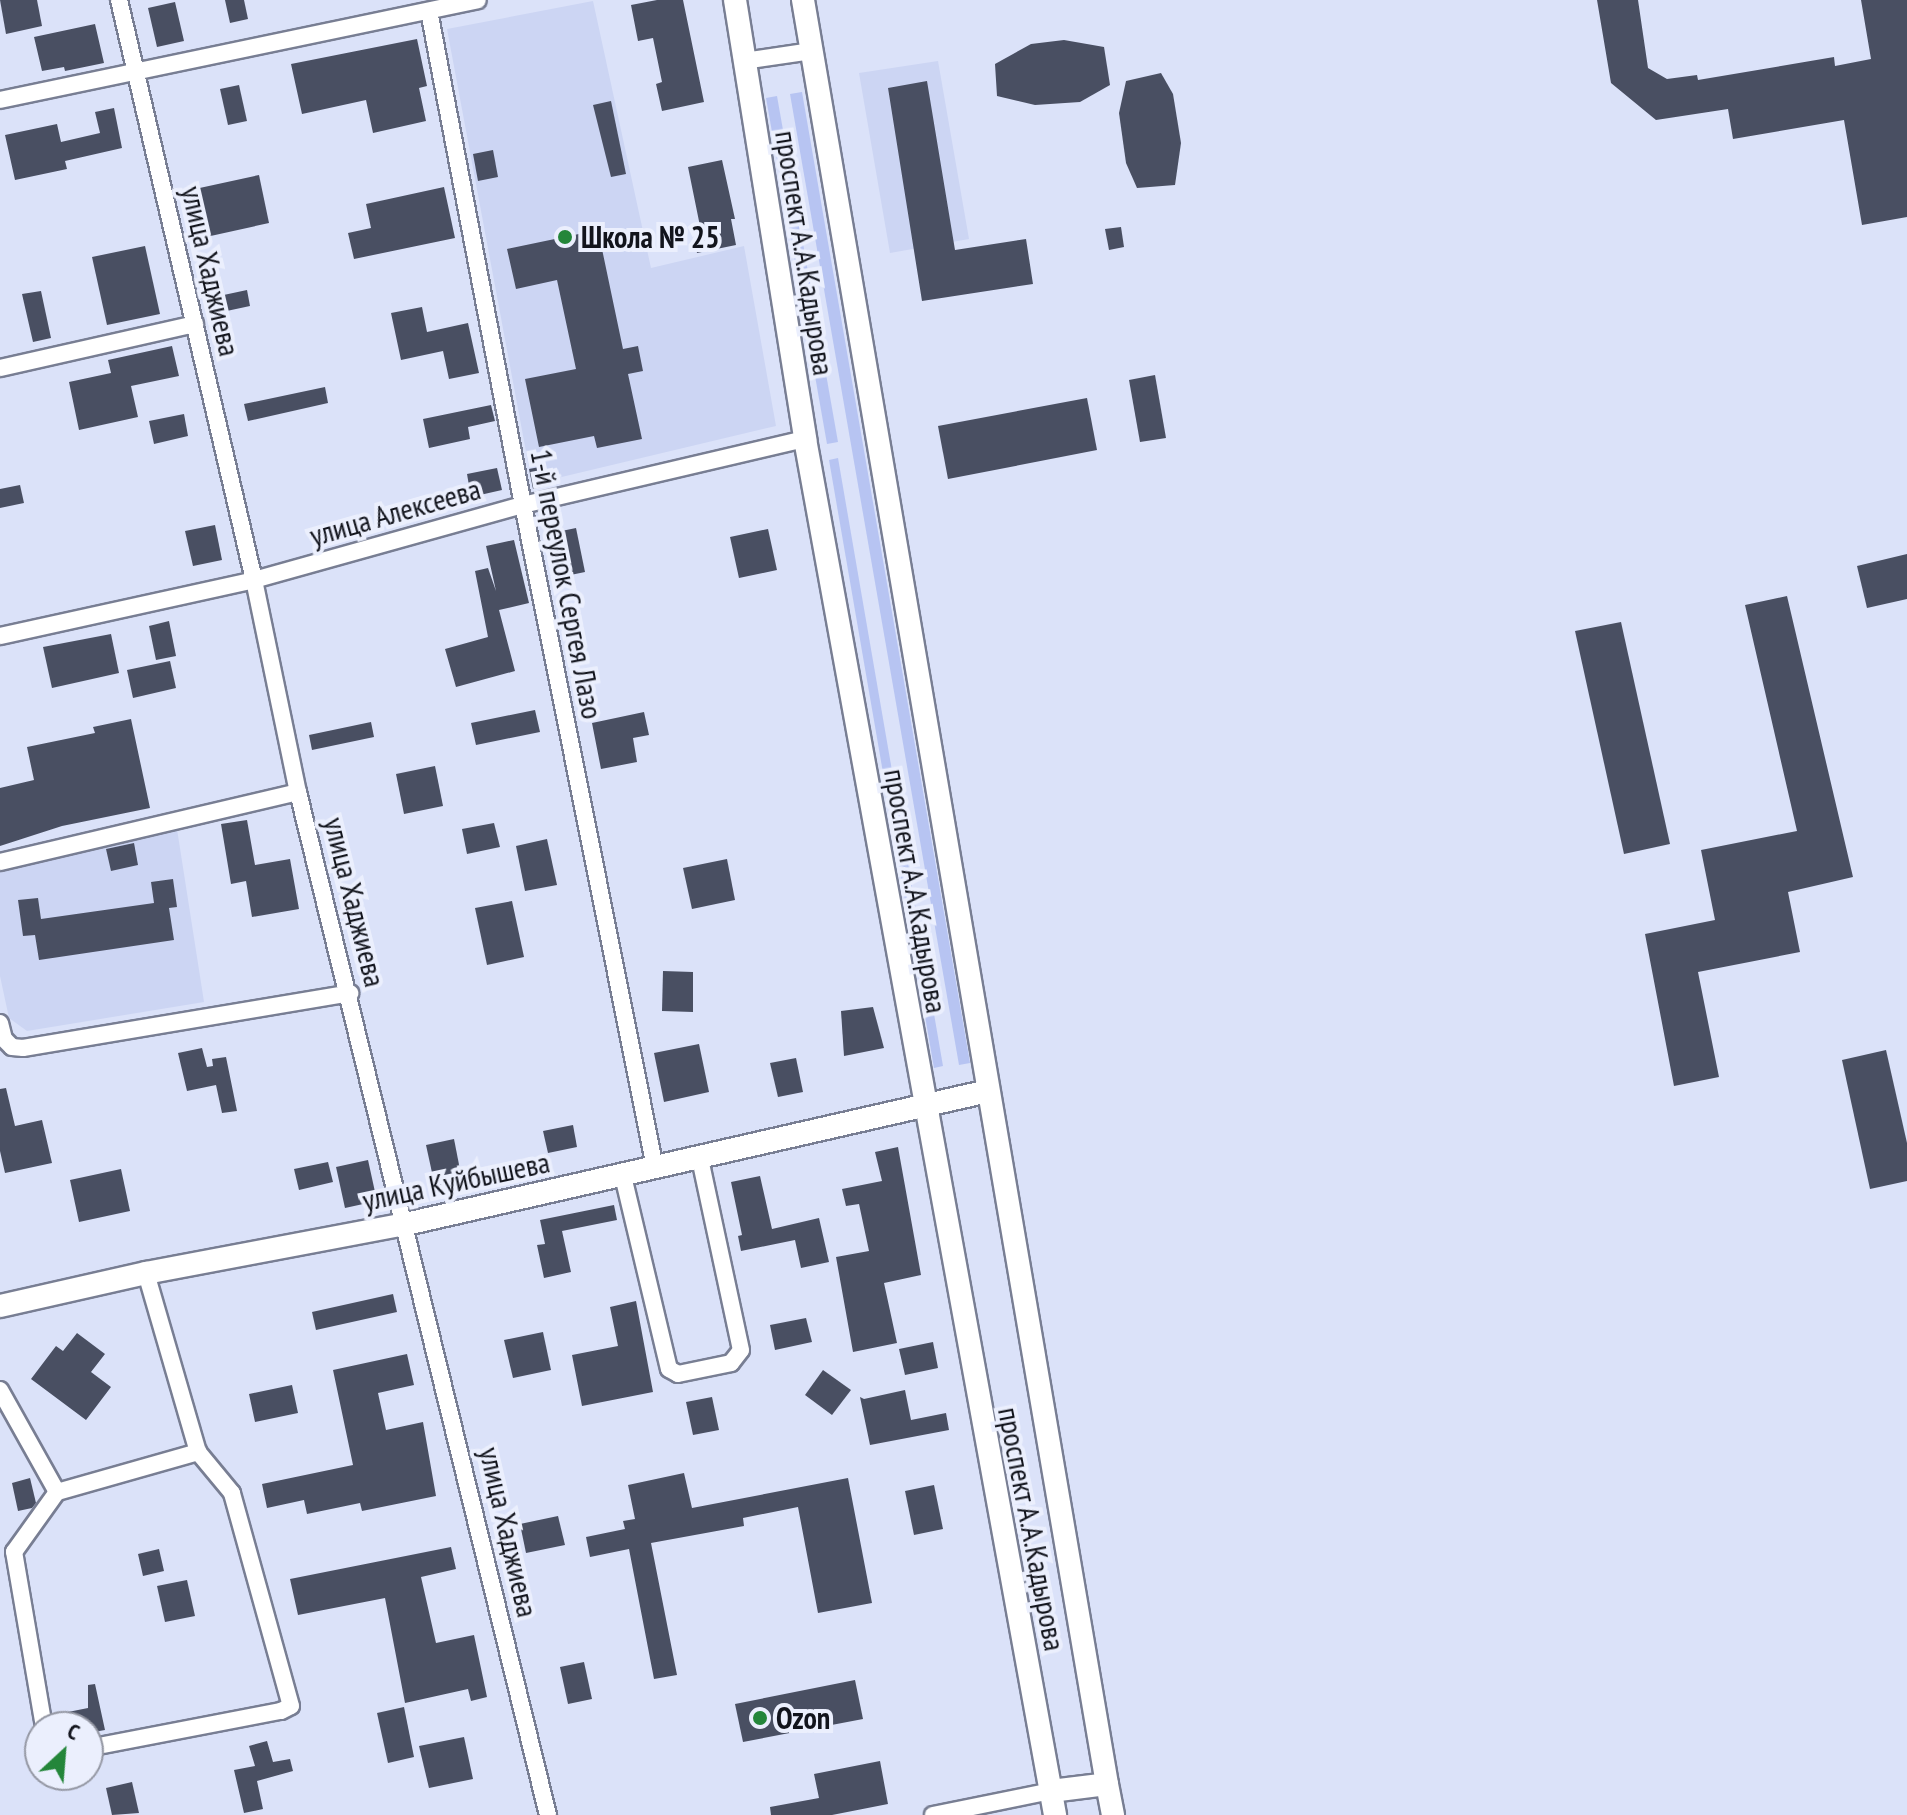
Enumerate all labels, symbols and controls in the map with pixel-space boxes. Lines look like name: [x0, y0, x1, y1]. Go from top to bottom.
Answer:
street label: проспект А.А.Кадырова: [768, 127, 842, 379]
street label: улица Хаджиева: [174, 182, 248, 360]
place label: Школа № 25: [581, 219, 720, 255]
marker: Школа № 25: [556, 228, 574, 246]
street label: 1-й переулок Сергея Лазо: [523, 446, 611, 722]
street label: улица Алексеева: [305, 470, 485, 554]
street label: проспект А.А.Кадырова: [877, 765, 955, 1017]
street label: улица Хаджиева: [317, 813, 393, 991]
street label: улица Куйбышева: [359, 1144, 553, 1218]
street label: проспект А.А.Кадырова: [991, 1403, 1073, 1655]
street label: улица Хаджиева: [472, 1443, 546, 1621]
place label: Ozon: [776, 1700, 830, 1736]
marker: Ozon: [751, 1709, 769, 1727]
north arrow: [24, 1711, 104, 1791]
text: С: [63, 1716, 84, 1746]

